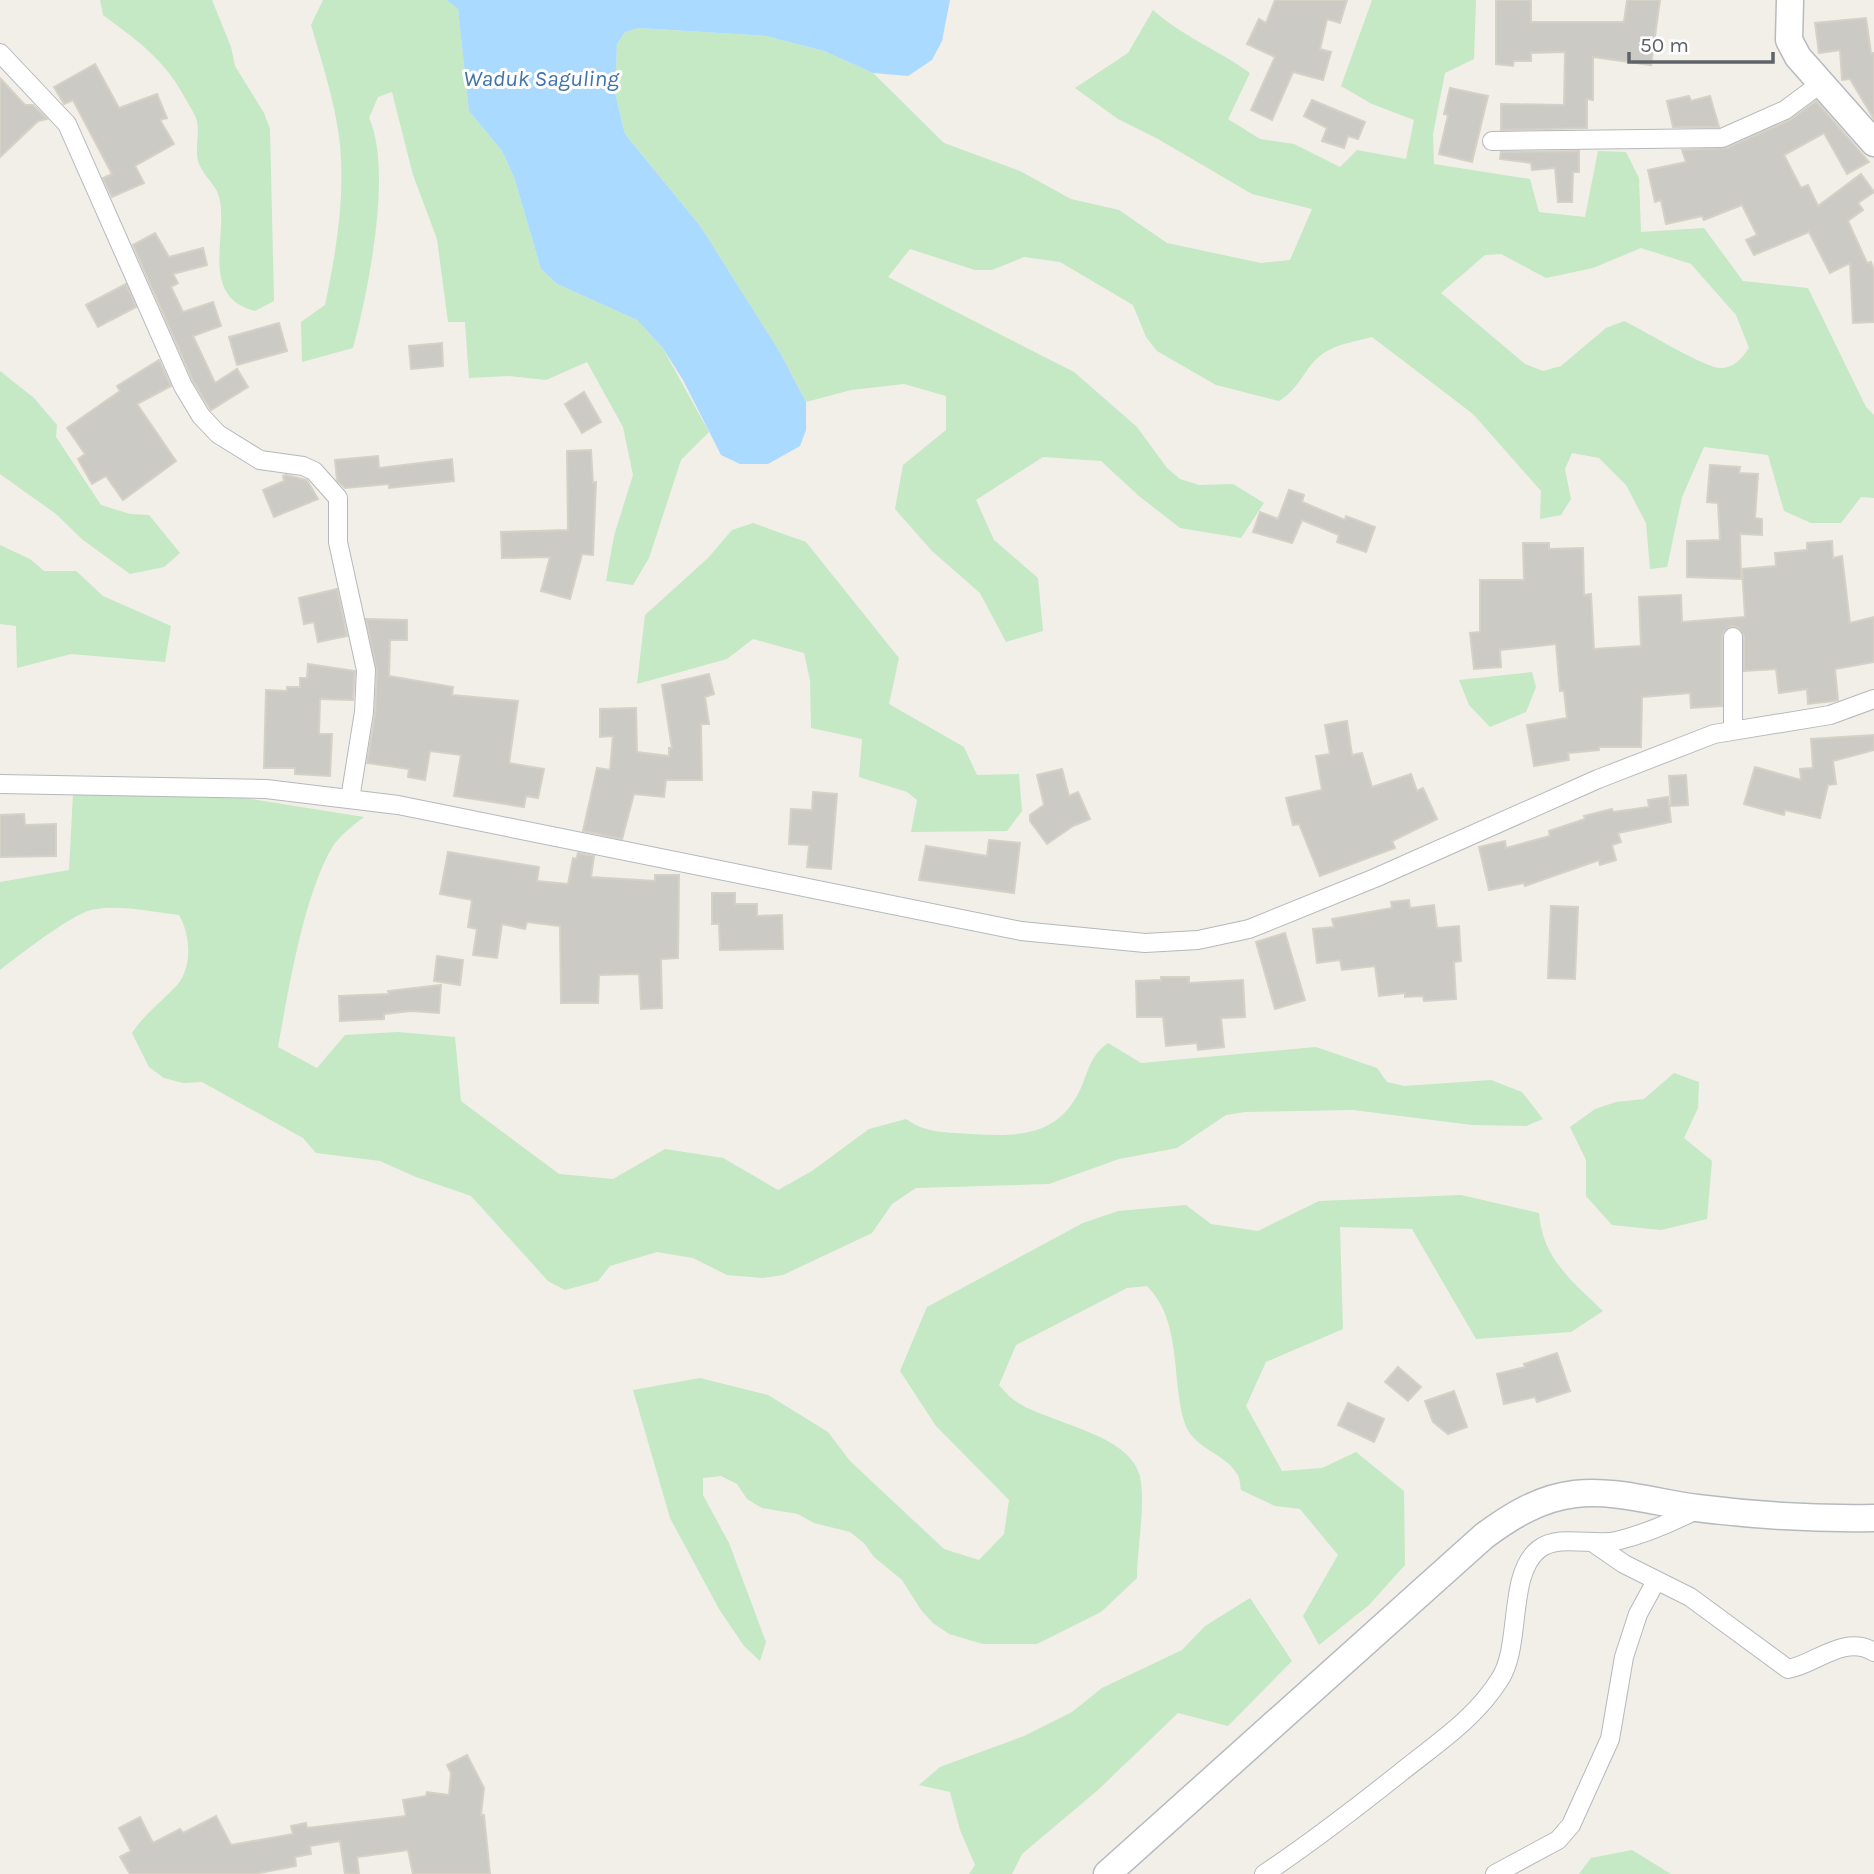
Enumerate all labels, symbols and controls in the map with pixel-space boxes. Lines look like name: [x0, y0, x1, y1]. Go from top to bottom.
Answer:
scale bar: [1629, 21, 1772, 65]
text: 50 m: [1640, 33, 1689, 57]
water label: Waduk Saguling: [463, 65, 620, 92]

